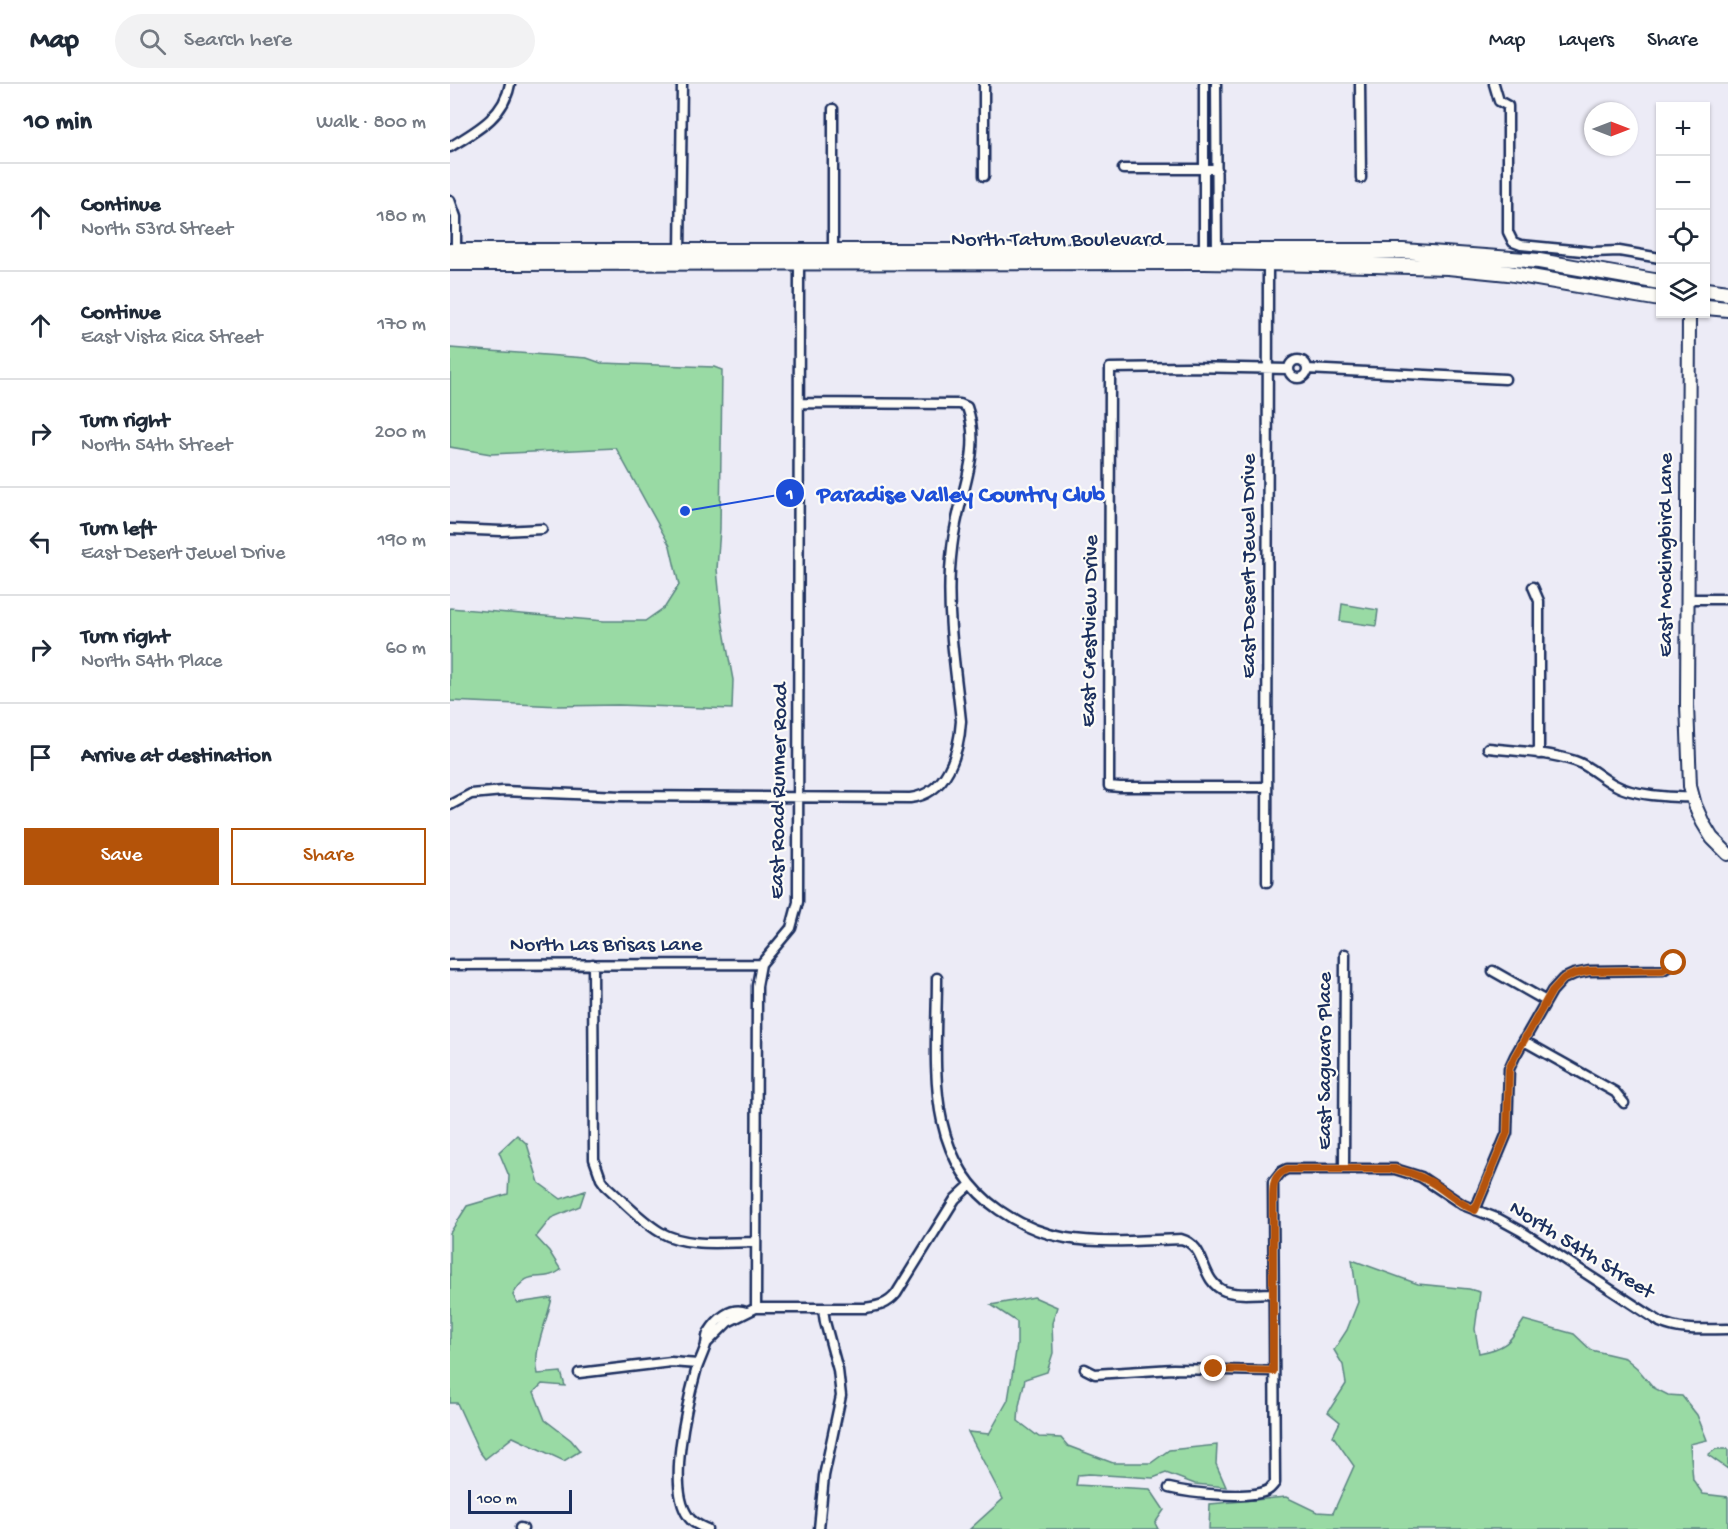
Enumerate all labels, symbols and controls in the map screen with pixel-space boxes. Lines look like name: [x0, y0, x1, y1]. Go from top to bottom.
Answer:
search box: [115, 14, 535, 68]
text: Map: [30, 25, 79, 58]
icon: search: [136, 25, 169, 58]
text: Search here: [184, 28, 292, 54]
text: Map: [1489, 29, 1525, 54]
text: Layers: [1558, 29, 1614, 54]
text: Share: [1647, 29, 1698, 54]
north arrow: [1584, 102, 1638, 156]
map controls: [1656, 102, 1710, 318]
button: +: [1656, 102, 1710, 156]
text: 10 min: [24, 108, 92, 139]
text: Walk · 800 m: [316, 112, 426, 135]
button: −: [1656, 156, 1710, 210]
text: Continue: [81, 193, 161, 219]
icon: ahead: [24, 201, 57, 234]
text: 180 m: [377, 206, 426, 229]
button: locate: [1656, 210, 1710, 264]
text: North 53rd Street: [81, 219, 233, 242]
street label: North Tatum Boulevard: [951, 228, 1165, 254]
button: layers: [1656, 264, 1710, 318]
text: Continue: [81, 301, 161, 327]
icon: ahead: [24, 309, 57, 342]
text: 170 m: [377, 314, 426, 337]
text: East Vista Rica Street: [81, 327, 262, 350]
text: Turn right: [81, 409, 169, 435]
icon: right: [24, 417, 57, 450]
text: 200 m: [375, 422, 426, 445]
text: North 54th Street: [81, 435, 232, 458]
street label: East Mockingbird Lane: [1654, 452, 1680, 657]
street label: East Desert Jewel Drive: [1237, 453, 1263, 678]
callout: Paradise Valley Country Club: [775, 472, 1116, 514]
text: Paradise Valley Country Club: [815, 482, 1105, 511]
text: 1: [785, 485, 794, 506]
text: Turn left: [81, 517, 155, 543]
icon: left: [24, 525, 57, 558]
text: 190 m: [378, 530, 426, 553]
street label: East Crestview Drive: [1076, 534, 1106, 727]
text: East Desert Jewel Drive: [81, 543, 285, 566]
text: Turn right: [81, 625, 169, 651]
icon: right: [24, 633, 57, 666]
text: 60 m: [386, 638, 426, 661]
text: North 54th Place: [81, 651, 222, 674]
street label: East Road Runner Road: [765, 680, 795, 900]
icon: arrive: [24, 741, 57, 774]
text: Arrive at destination: [81, 744, 271, 770]
button: Save: [24, 828, 219, 885]
button: Share: [231, 828, 426, 885]
street label: North Las Brisas Lane: [510, 933, 703, 959]
route start: [1660, 949, 1686, 975]
street label: East Saguaro Place: [1313, 971, 1339, 1150]
street label: North 54th Street: [1504, 1196, 1660, 1307]
route end: [1200, 1355, 1226, 1381]
scale bar: [468, 1487, 572, 1514]
text: 100 m: [477, 1491, 517, 1510]

